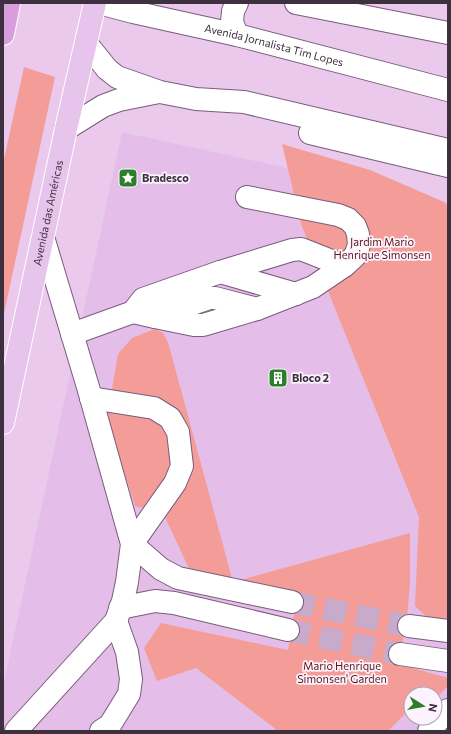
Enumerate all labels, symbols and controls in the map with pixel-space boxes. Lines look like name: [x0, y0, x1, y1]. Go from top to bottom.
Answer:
street label: Avenida Jornalista Tim Lopes: [203, 21, 345, 68]
street label: Avenida das Américas: [30, 159, 65, 267]
place icon: Bradesco: [117, 167, 139, 189]
place label: Bradesco: [142, 171, 189, 184]
park label: Jardim Mario Henrique Simonsen: [334, 235, 430, 261]
building icon: Bloco 2: [267, 367, 289, 389]
place label: Bloco 2: [292, 371, 329, 384]
park label: Mario Henrique Simonsen' Garden: [297, 659, 387, 685]
north arrow: [403, 686, 443, 726]
text: N: [426, 703, 440, 713]

